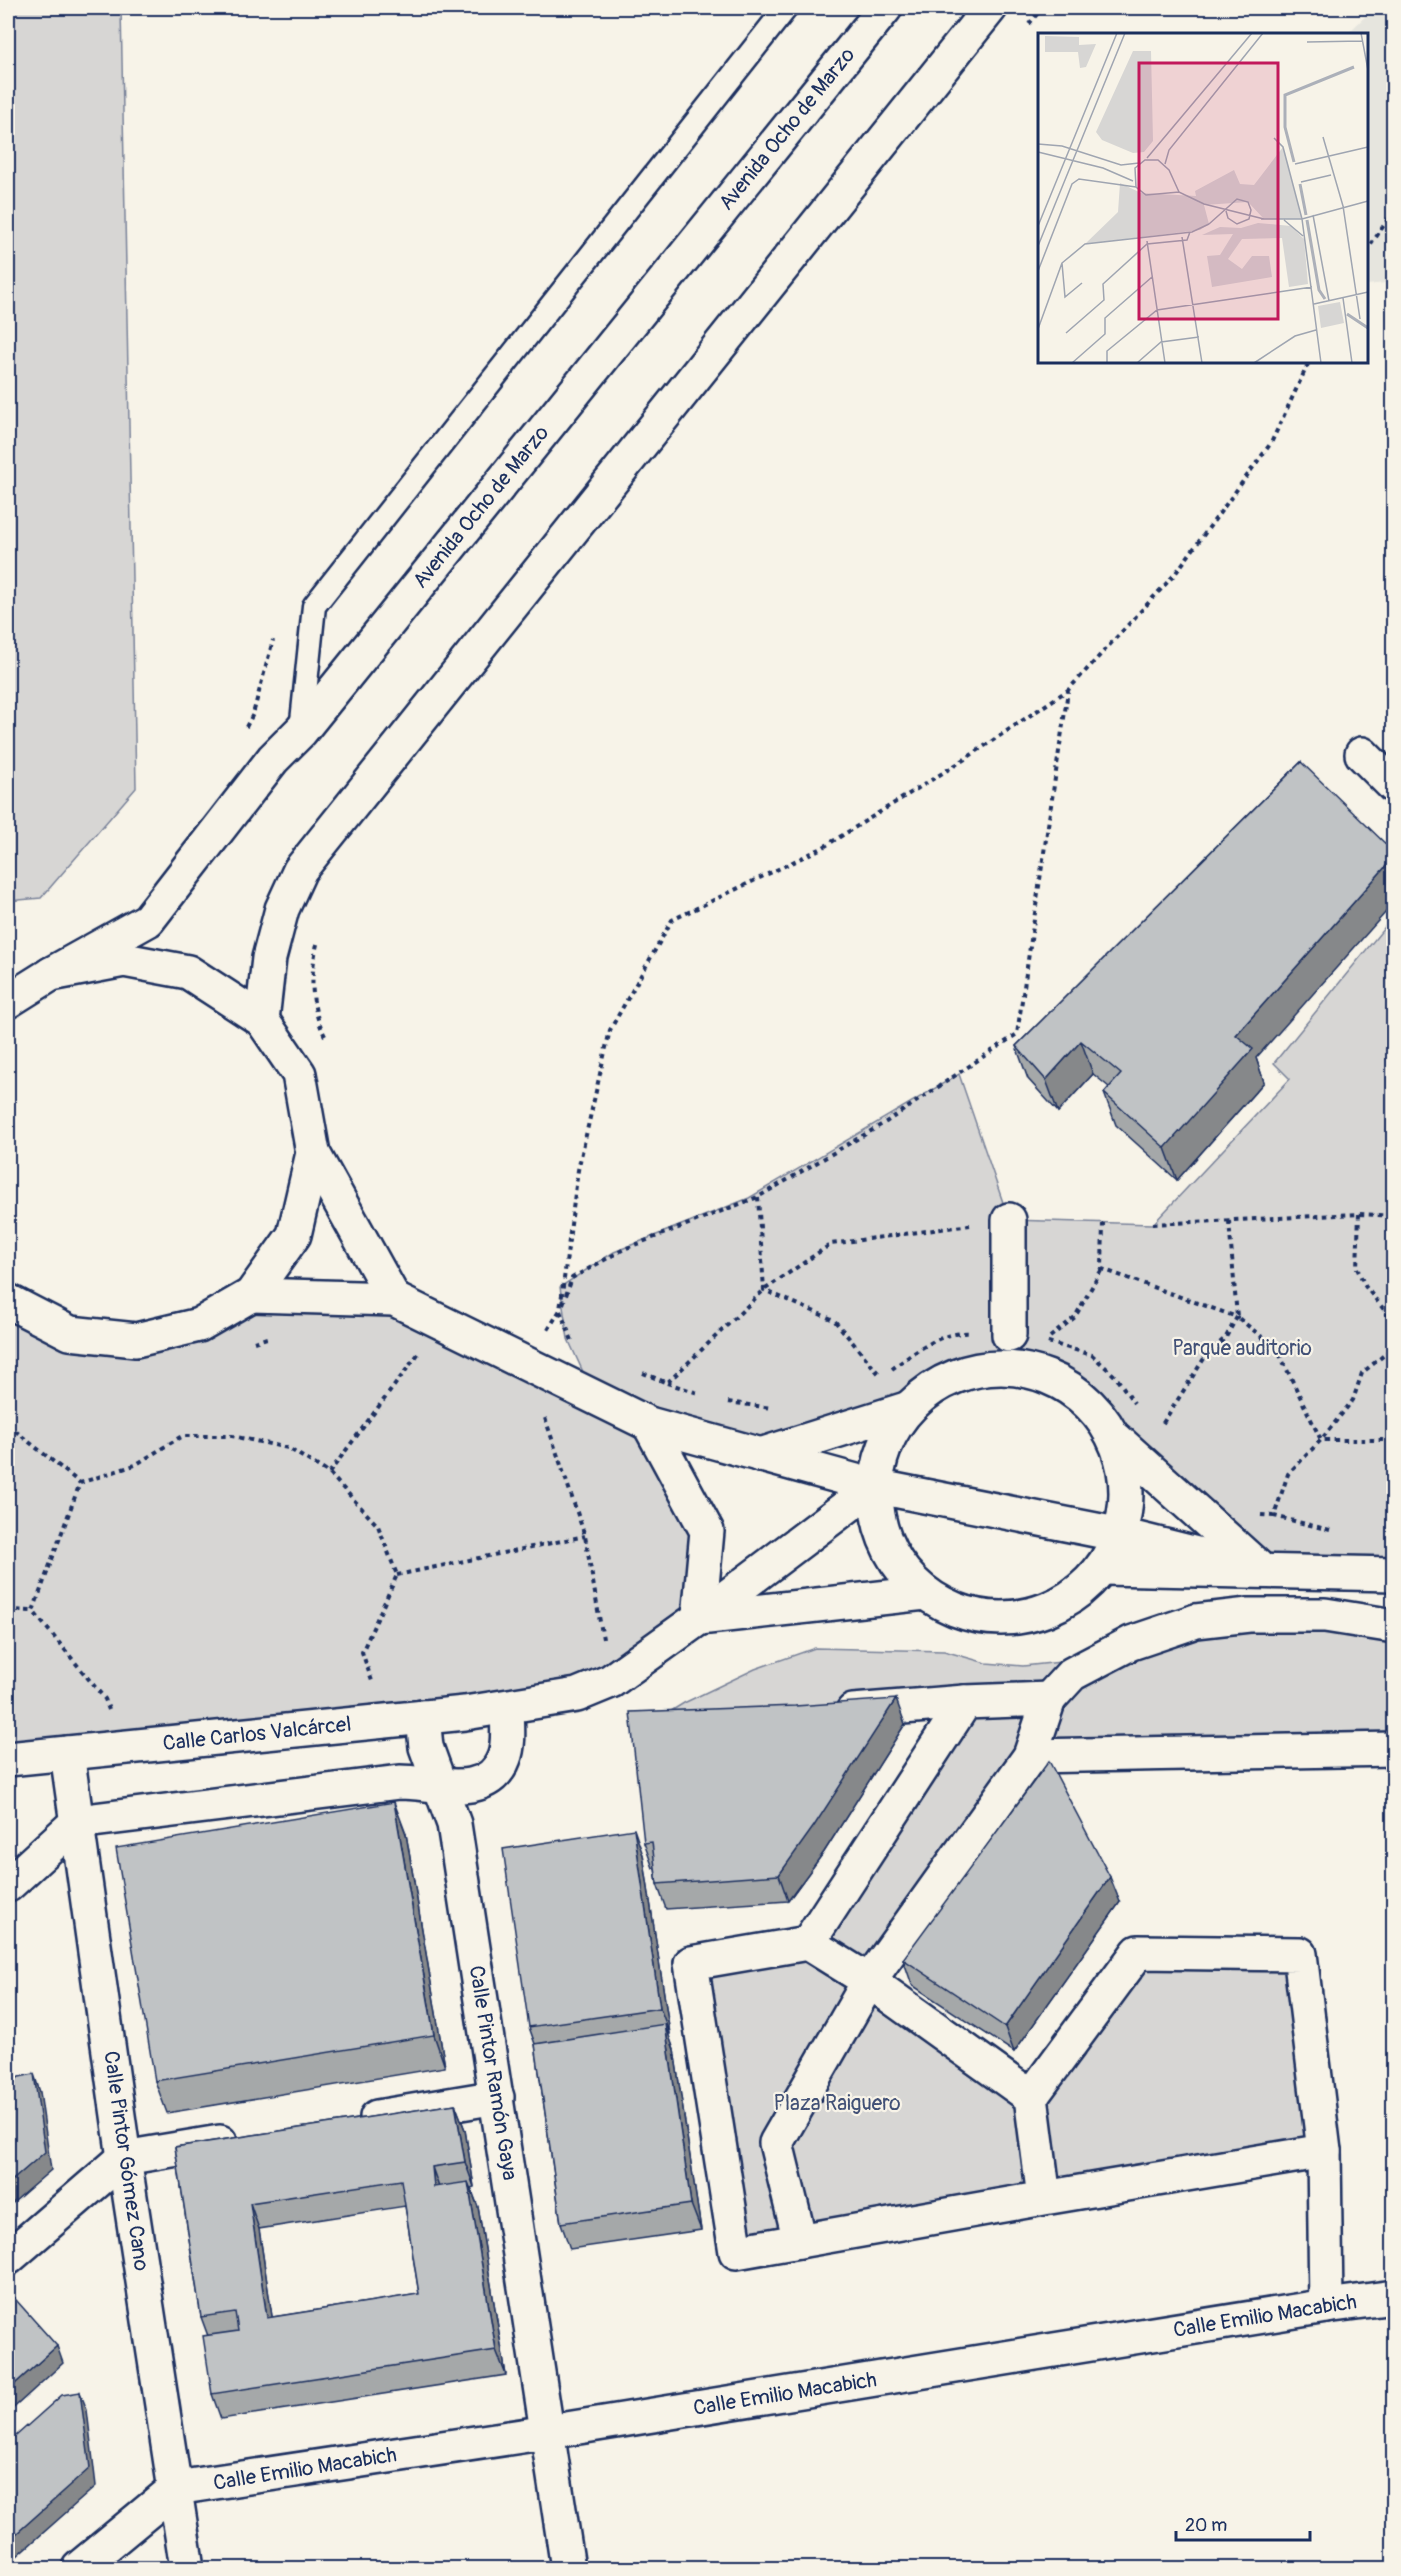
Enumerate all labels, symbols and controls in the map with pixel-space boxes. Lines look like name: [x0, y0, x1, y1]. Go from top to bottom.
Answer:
inset map: [1038, 33, 1368, 363]
street label: Avenida Ocho de Marzo: [713, 42, 861, 216]
street label: Avenida Ocho de Marzo: [407, 420, 555, 594]
park label: Parque auditorio: [1172, 1335, 1312, 1362]
street label: Calle Carlos Valcárcel: [161, 1711, 353, 1757]
street label: Calle Pintor Ramón Gaya: [463, 1964, 523, 2182]
street label: Calle Pintor Gómez Cano: [97, 2049, 155, 2273]
park label: Plaza Raiguero: [773, 2090, 901, 2117]
street label: Calle Emilio Macabich: [1171, 2288, 1359, 2344]
street label: Calle Emilio Macabich: [691, 2366, 879, 2422]
street label: Calle Emilio Macabich: [211, 2441, 399, 2497]
scale bar: [1176, 2504, 1310, 2542]
text: 20 m: [1185, 2514, 1227, 2537]

